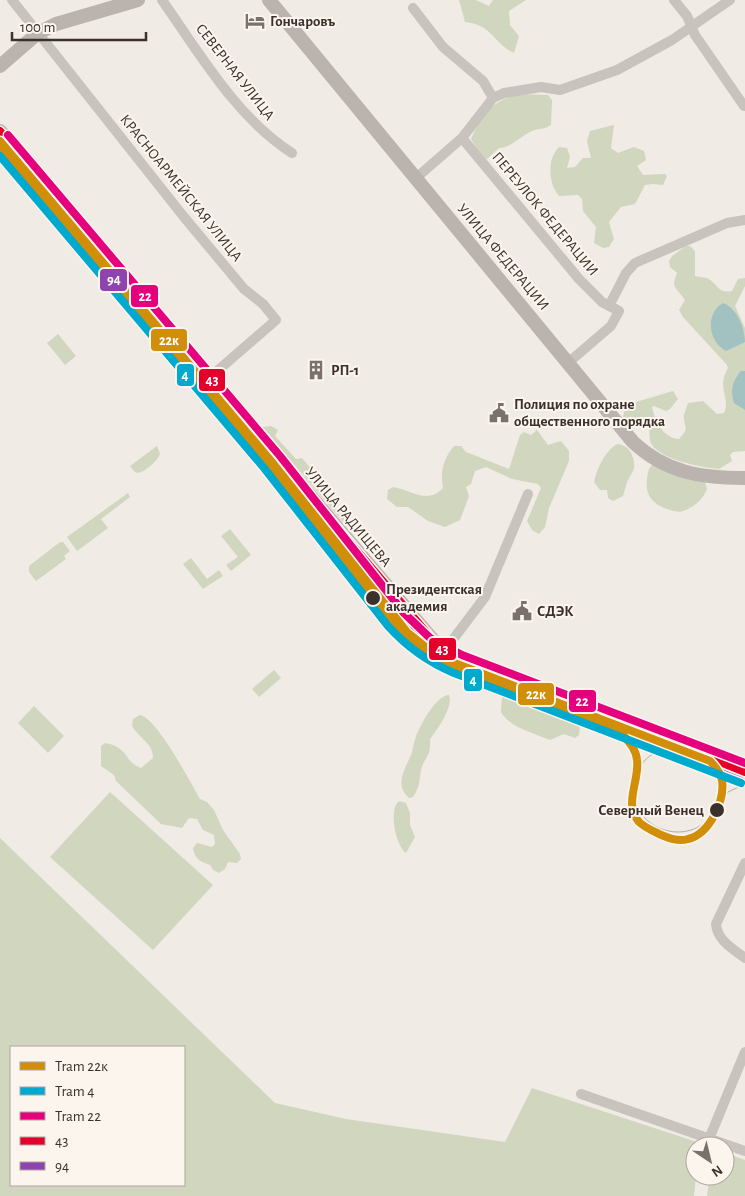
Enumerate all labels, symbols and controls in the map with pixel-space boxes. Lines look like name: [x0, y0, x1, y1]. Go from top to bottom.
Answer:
scale bar: [12, 10, 146, 42]
hotel icon: Гончаровъ: [244, 10, 266, 32]
place label: Гончаровъ: [270, 14, 336, 29]
text: 100 m: [20, 20, 55, 35]
street label: СЕВЕРНАЯ УЛИЦА: [193, 21, 277, 123]
street label: КРАСНОАРМЕЙСКАЯ УЛИЦА: [117, 112, 245, 264]
street label: ПЕРЕУЛОК ФЕДЕРАЦИИ: [489, 149, 601, 279]
street label: УЛИЦА ФЕДЕРАЦИИ: [454, 201, 552, 313]
line badge: 94: [99, 268, 128, 292]
text: 94: [107, 273, 121, 287]
line badge: 22: [130, 284, 159, 308]
text: 22: [138, 290, 152, 304]
line badge: 22к: [150, 328, 188, 352]
text: 22к: [159, 334, 179, 348]
building icon: РП-1: [305, 359, 327, 381]
line badge: 4: [176, 363, 195, 387]
place label: РП-1: [331, 363, 359, 378]
line badge: 43: [198, 368, 226, 392]
text: 4: [181, 369, 189, 383]
text: 43: [205, 374, 219, 388]
place label: Полиция по охране общественного порядка: [514, 397, 665, 429]
public building icon: Полиция по охране общественного порядка: [488, 402, 510, 424]
street label: УЛИЦА РАДИЩЕВА: [302, 464, 394, 570]
place label: Президентская академия: [386, 582, 482, 614]
marker: Президентская академия: [364, 589, 382, 607]
public building icon: СДЭК: [511, 600, 533, 622]
place label: СДЭК: [537, 604, 573, 619]
line badge: 43: [428, 637, 457, 661]
text: 43: [435, 643, 449, 657]
line badge: 4: [463, 668, 483, 692]
text: 4: [469, 674, 477, 688]
line badge: 22к: [517, 682, 555, 706]
text: 22к: [526, 688, 546, 702]
line badge: 22: [568, 689, 597, 713]
text: 22: [575, 695, 589, 709]
marker: Северный Венец: [708, 801, 726, 819]
place label: Северный Венец: [598, 803, 705, 818]
legend: [10, 1046, 185, 1186]
text: Tram 22к: [55, 1059, 108, 1074]
text: Tram 4: [55, 1084, 95, 1099]
text: Tram 22: [55, 1109, 101, 1124]
text: 43: [55, 1134, 68, 1149]
north arrow: [685, 1136, 735, 1186]
text: 94: [55, 1159, 69, 1174]
text: N: [709, 1162, 725, 1179]

